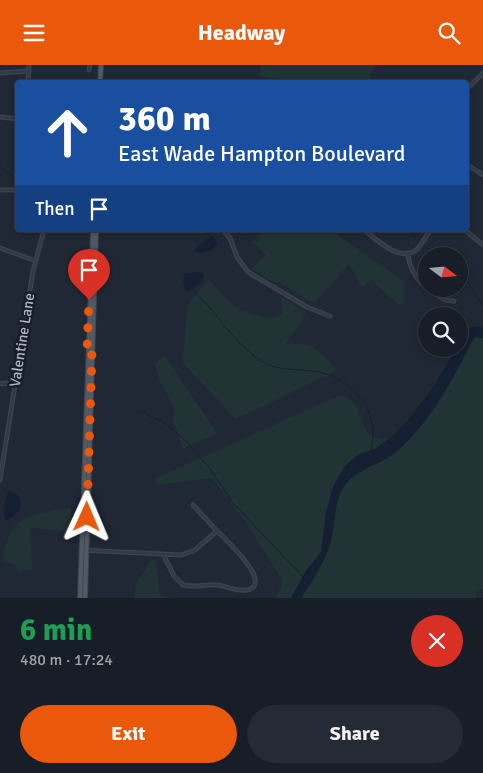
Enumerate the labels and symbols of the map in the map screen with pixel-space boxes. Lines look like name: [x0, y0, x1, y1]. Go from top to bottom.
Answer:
north arrow: [418, 247, 468, 297]
pin: [68, 249, 110, 300]
street label: Valentine Lane: [6, 292, 38, 388]
position arrow: [60, 490, 112, 542]

